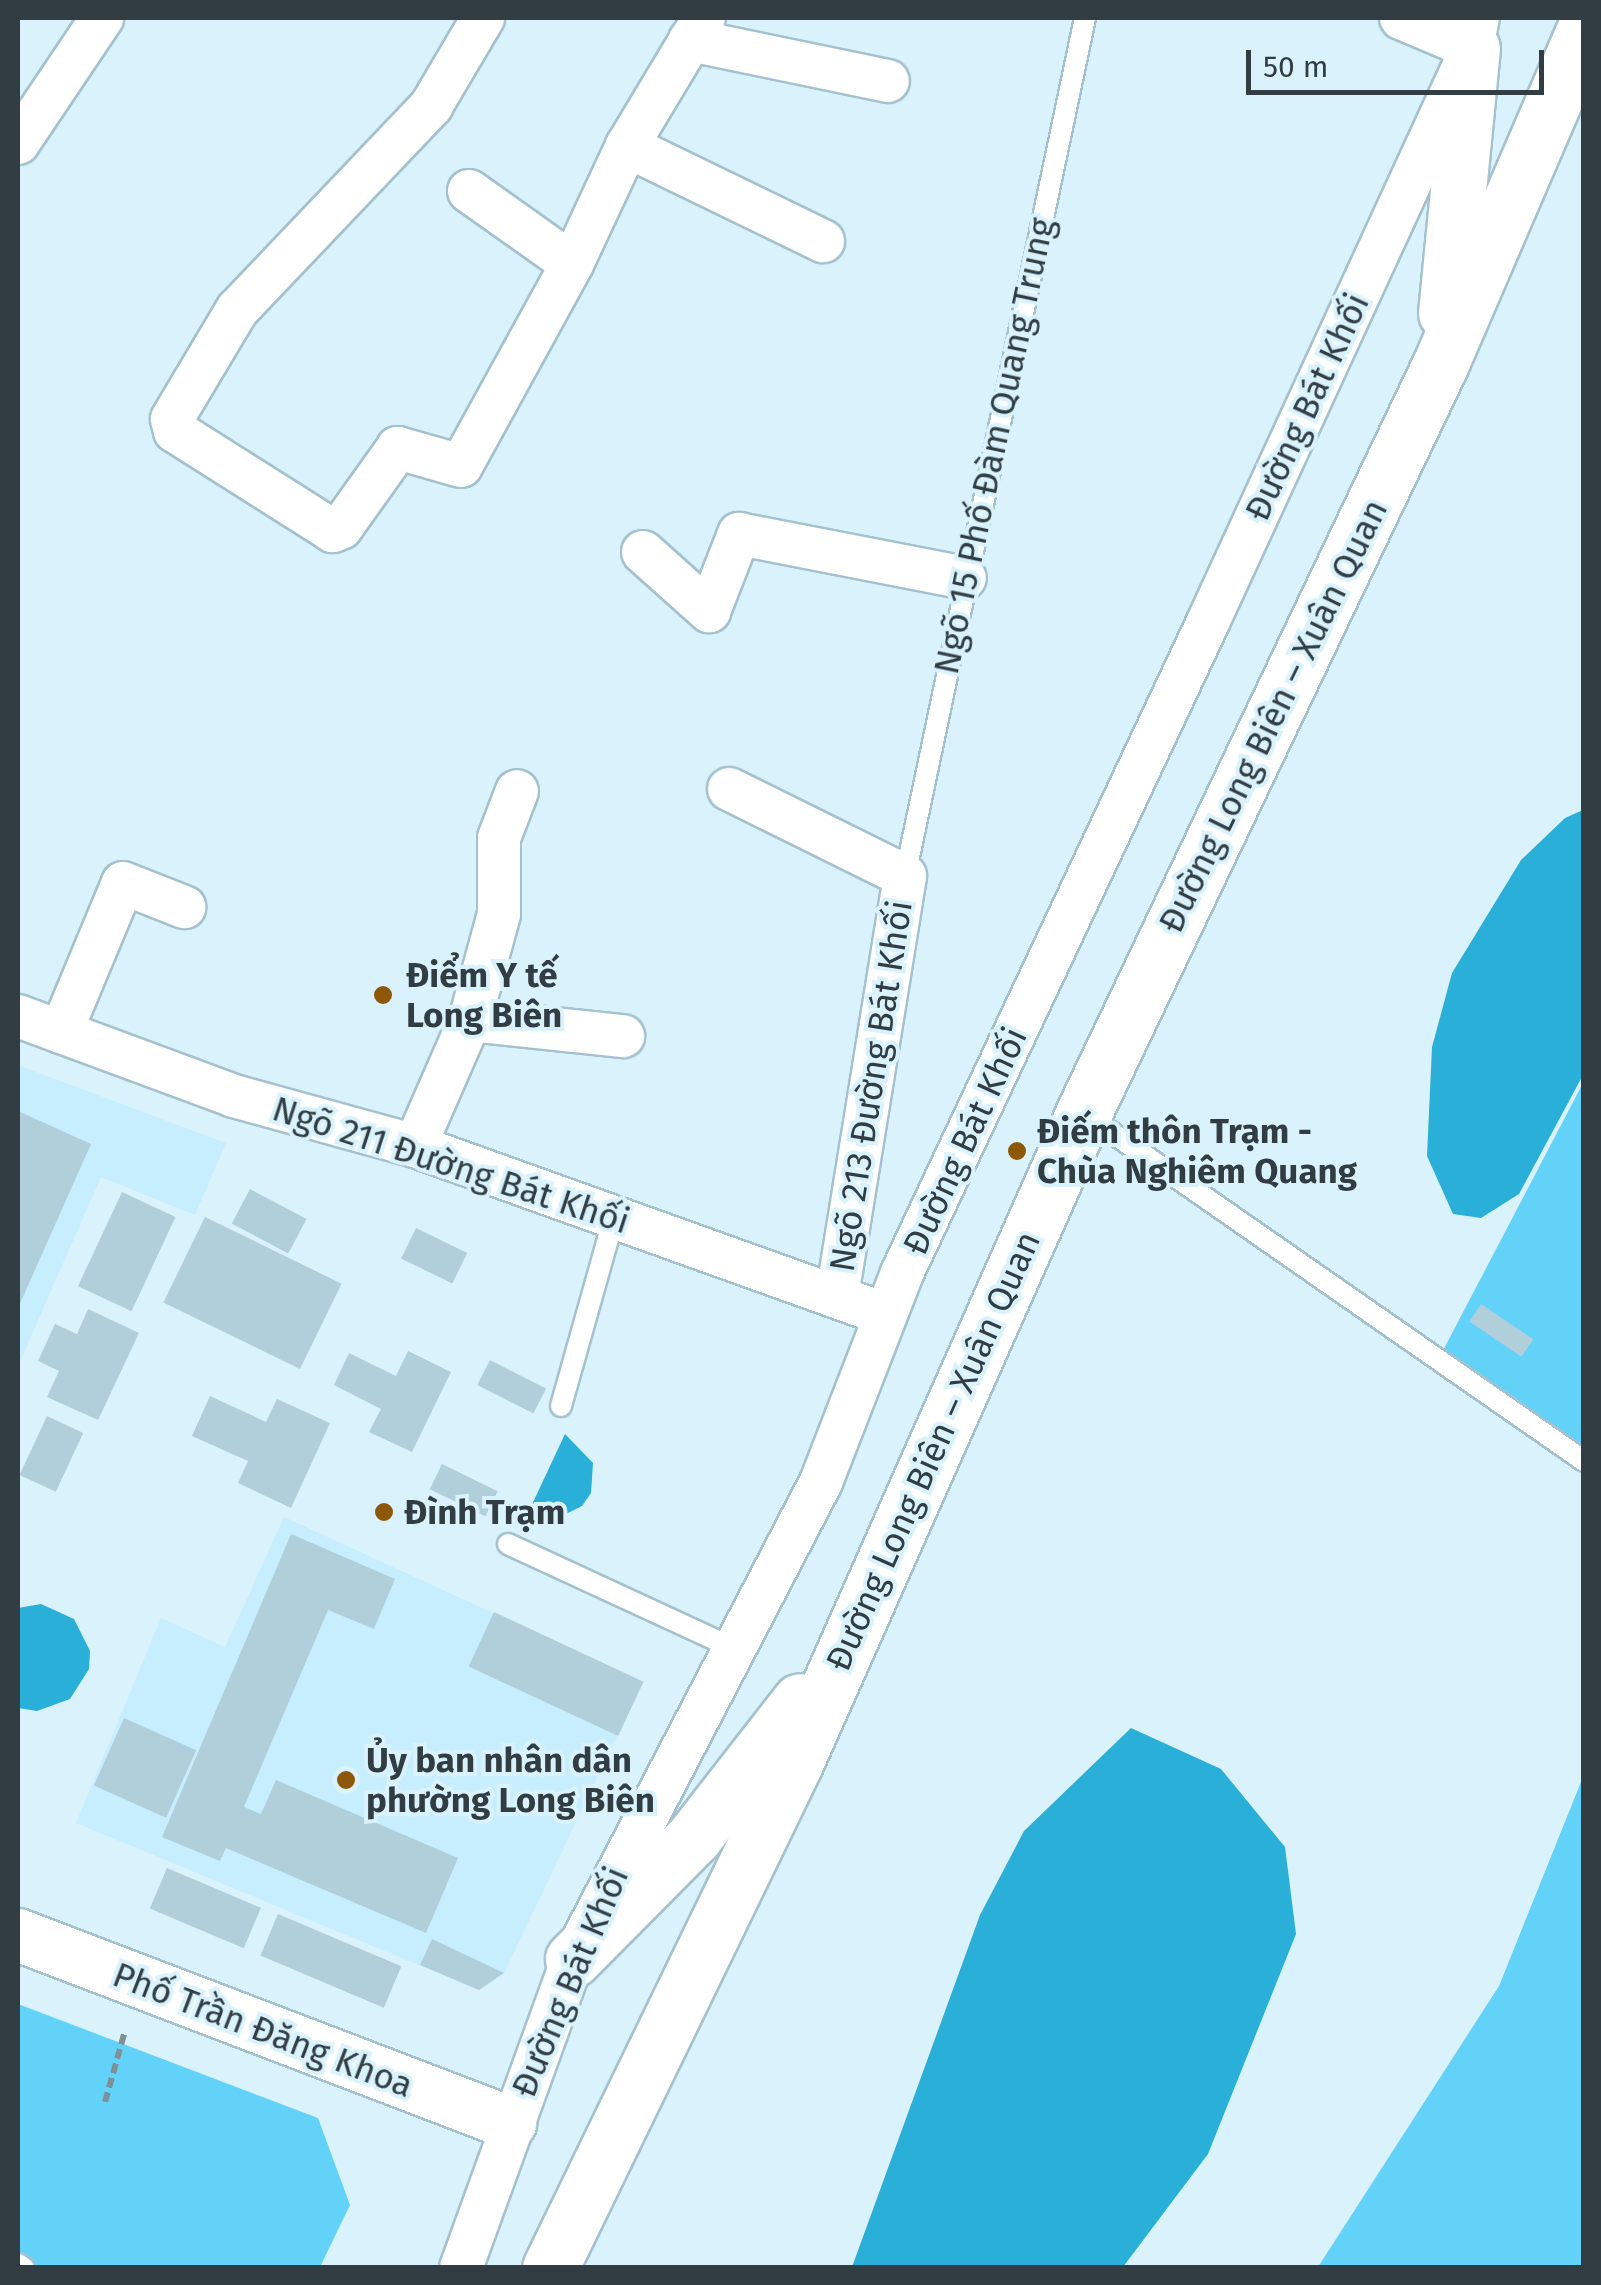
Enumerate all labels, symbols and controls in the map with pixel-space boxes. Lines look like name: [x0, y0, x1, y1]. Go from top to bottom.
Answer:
scale bar: [1251, 30, 1548, 92]
text: 50 m: [1263, 49, 1328, 85]
street label: Ngõ 15 Phố Đàm Quang Trung: [925, 214, 1063, 678]
street label: Đường Bát Khối: [1236, 287, 1378, 527]
street label: Đường Long Biên – Xuân Quan: [1150, 493, 1396, 939]
street label: Ngõ 213 Đường Bát Khối: [821, 897, 921, 1275]
place label: Điểm Y tế Long Biên: [406, 954, 562, 1036]
marker: Điểm Y tế Long Biên: [370, 982, 396, 1008]
street label: Đường Bát Khối: [894, 1021, 1036, 1261]
street label: Ngõ 211 Đường Bát Khối: [267, 1087, 635, 1243]
place label: Điếm thôn Trạm - Chùa Nghiêm Quang: [1037, 1110, 1357, 1192]
marker: Điếm thôn Trạm - Chùa Nghiêm Quang: [1006, 1140, 1028, 1162]
street label: Đường Long Biên – Xuân Quan: [817, 1225, 1049, 1677]
place label: Đình Trạm: [404, 1491, 565, 1533]
marker: Đình Trạm: [373, 1501, 395, 1523]
place label: Ủy ban nhân dân phường Long Biên: [366, 1739, 655, 1821]
marker: Ủy ban nhân dân phường Long Biên: [335, 1769, 357, 1791]
street label: Đường Bát Khối: [503, 1861, 637, 2103]
street label: Phố Trần Đăng Khoa: [107, 1953, 419, 2107]

